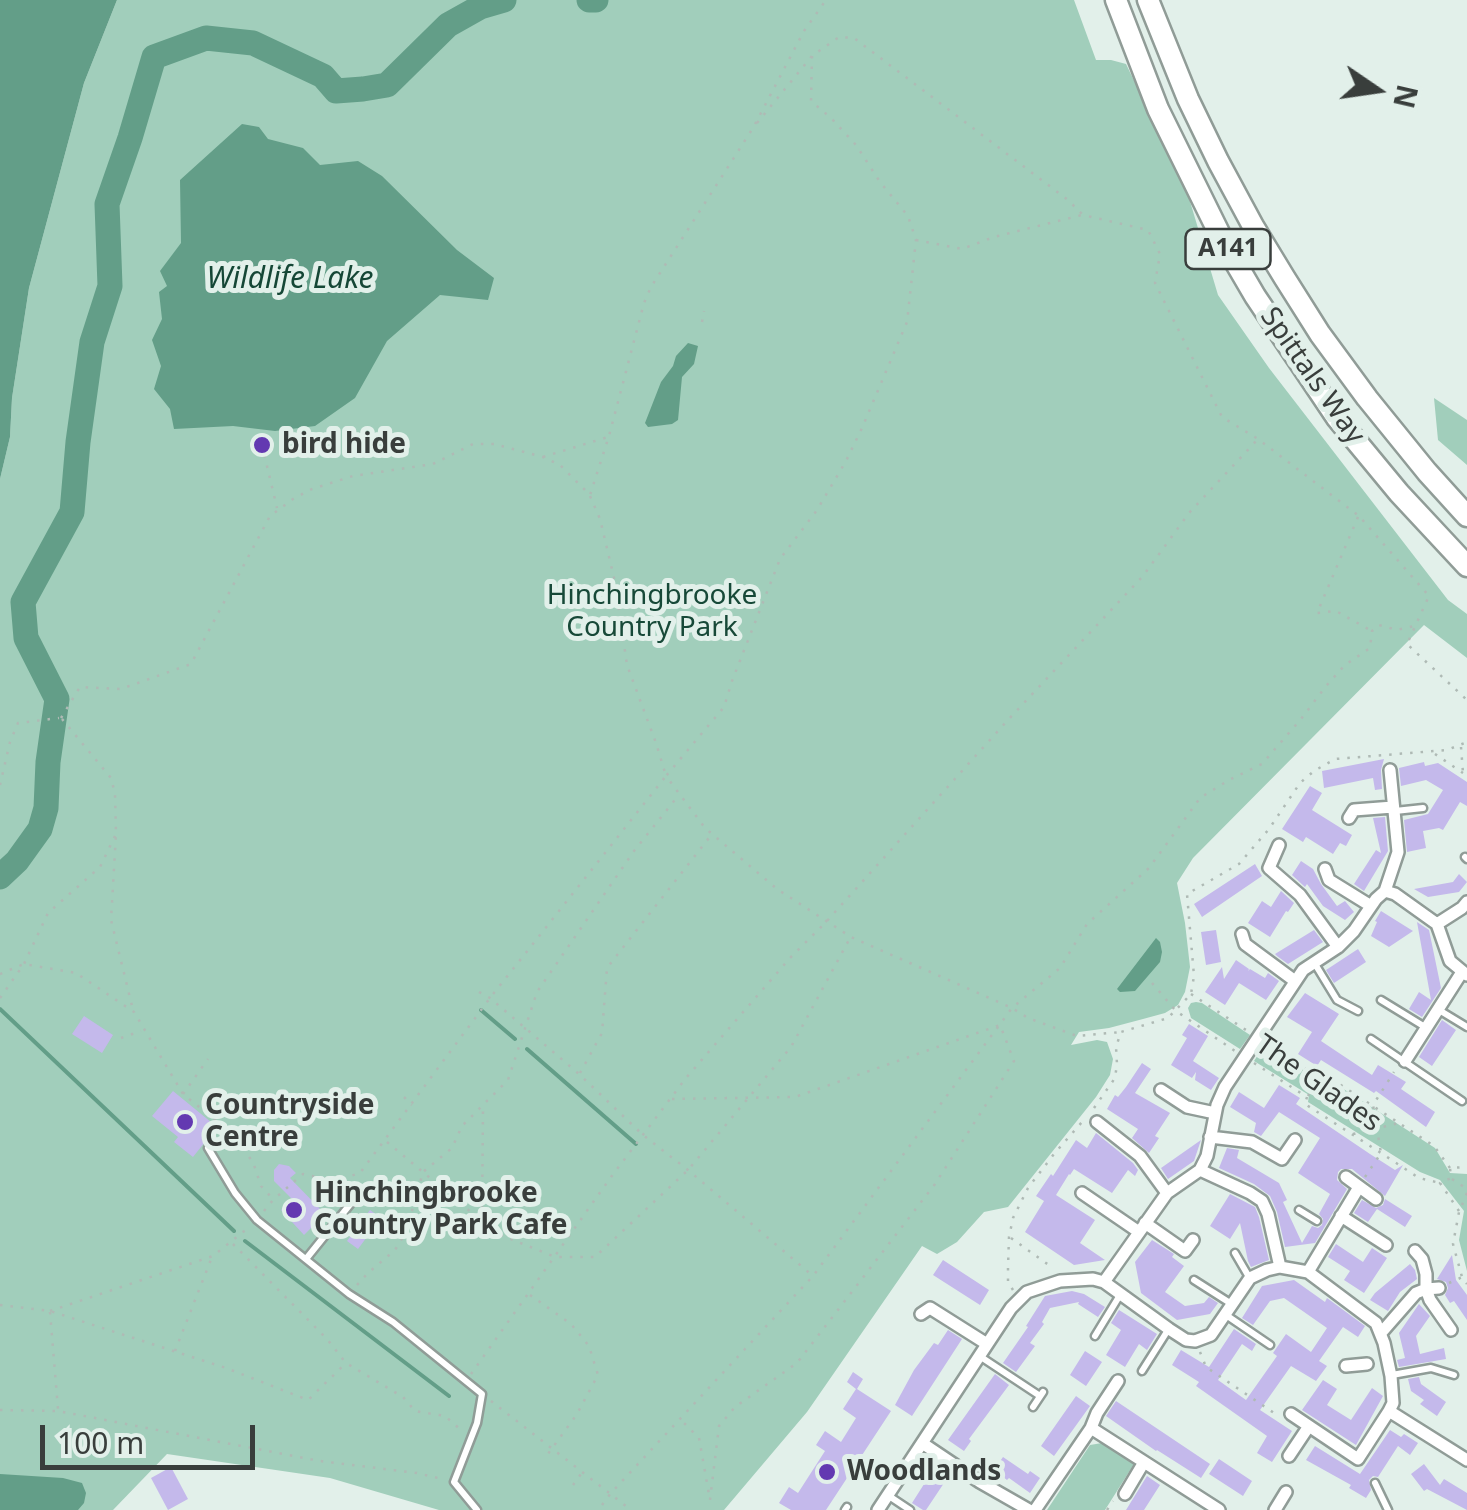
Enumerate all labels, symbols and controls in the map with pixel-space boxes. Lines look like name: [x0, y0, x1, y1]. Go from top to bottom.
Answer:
north arrow: [1327, 40, 1427, 140]
text: N: [1385, 81, 1427, 112]
road number: A141: [1186, 229, 1270, 269]
water label: Wildlife Lake: [207, 261, 373, 297]
street label: Spittals Way: [1253, 301, 1371, 451]
place label: bird hide: [282, 428, 406, 462]
marker: bird hide: [251, 434, 273, 456]
park label: Hinchingbrooke Country Park: [547, 579, 757, 645]
street label: The Glades: [1249, 1028, 1387, 1140]
place label: Countryside Centre: [205, 1089, 374, 1155]
marker: Countryside Centre: [174, 1111, 196, 1133]
place label: Hinchingbrooke Country Park Cafe: [314, 1177, 567, 1243]
marker: Hinchingbrooke Country Park Cafe: [283, 1199, 305, 1221]
scale bar: [45, 1405, 260, 1467]
text: 100 m: [57, 1422, 144, 1463]
place label: Woodlands: [847, 1455, 1001, 1489]
marker: Woodlands: [816, 1461, 838, 1483]

